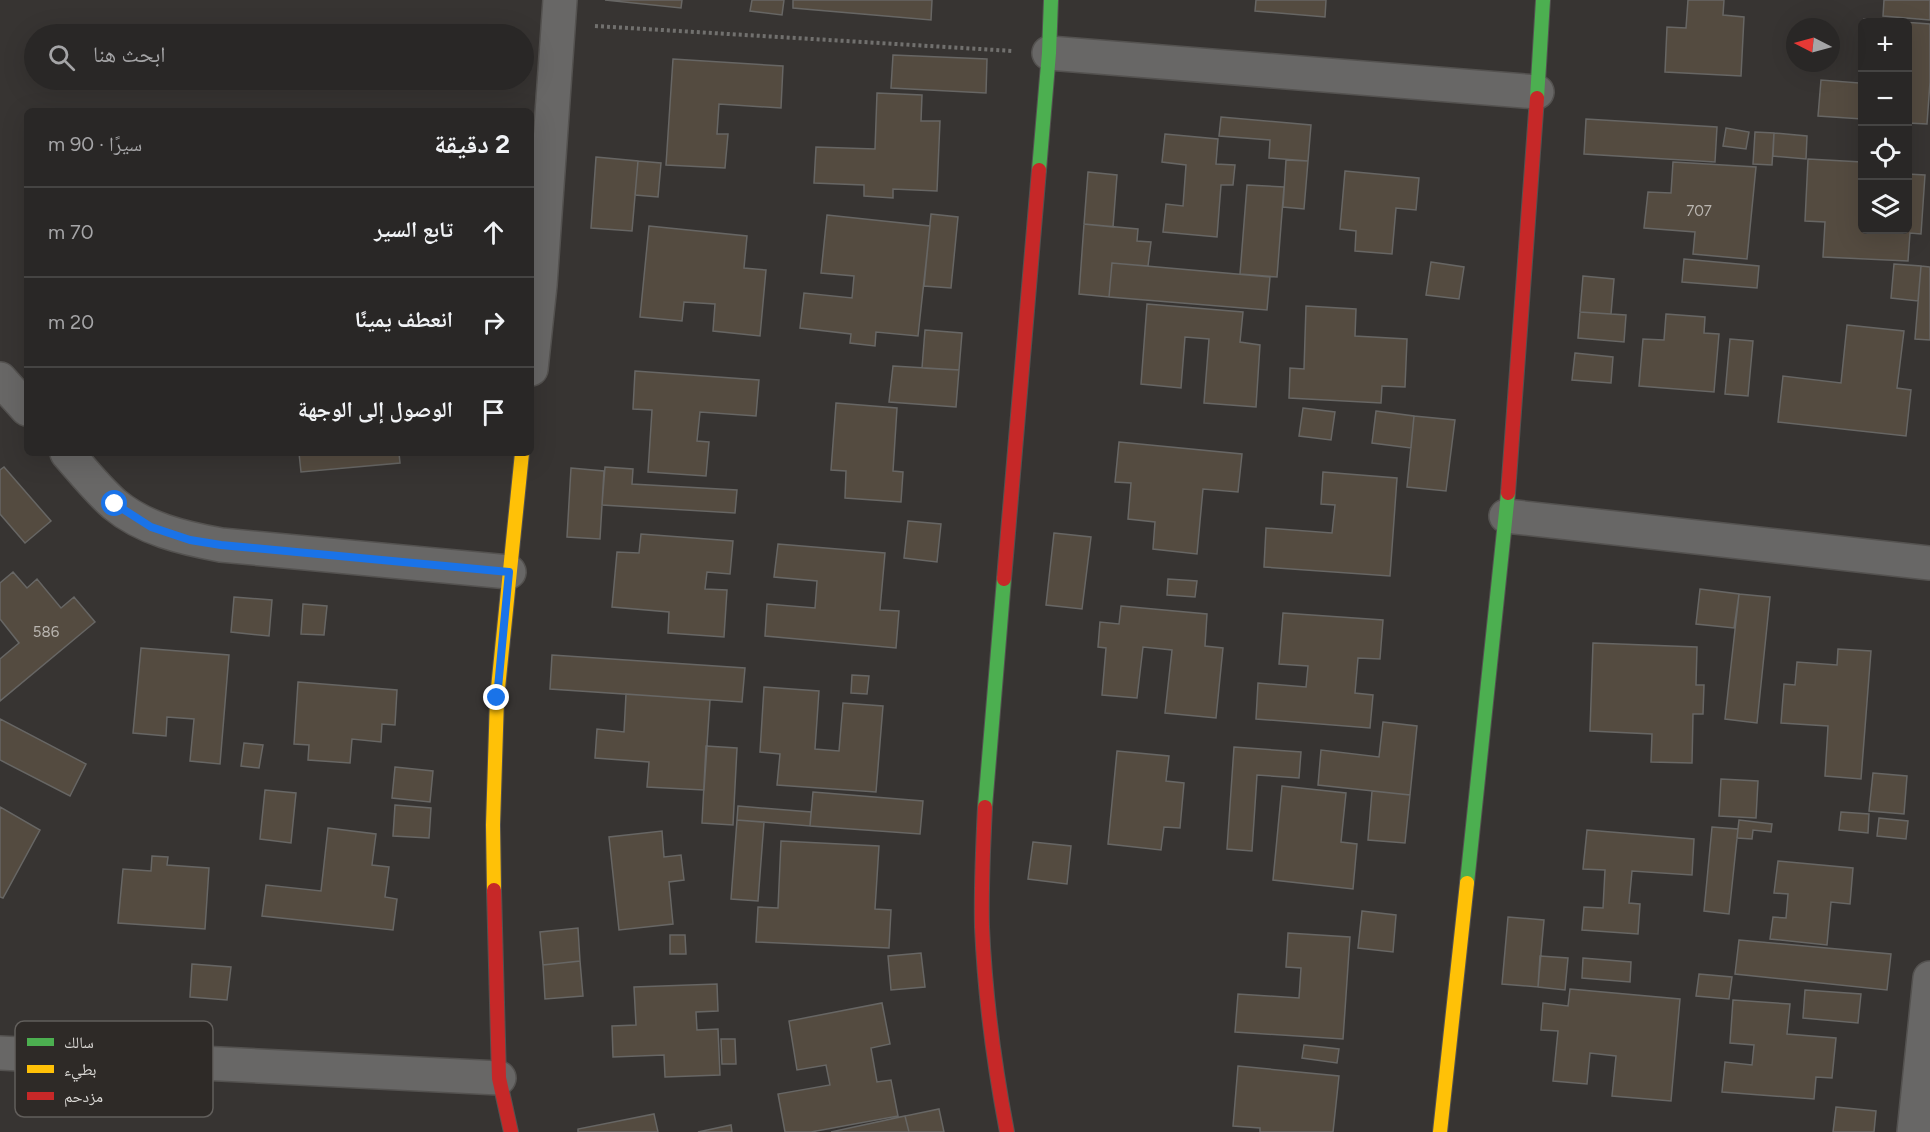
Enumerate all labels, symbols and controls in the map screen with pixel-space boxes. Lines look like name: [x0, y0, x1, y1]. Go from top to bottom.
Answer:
north arrow: [1786, 18, 1840, 72]
map controls: [1858, 18, 1912, 234]
button: +: [1858, 18, 1912, 72]
search box: [24, 24, 534, 90]
icon: search: [45, 41, 78, 74]
text: ابحث هنا: [93, 41, 166, 68]
button: −: [1858, 72, 1912, 126]
button: locate: [1858, 126, 1912, 180]
text: 2 دقيقة: [434, 128, 510, 160]
text: سيرًا · 90 m: [48, 132, 142, 156]
button: layers: [1858, 180, 1912, 234]
house number: 707: [1686, 202, 1712, 220]
text: تابع السير: [374, 216, 453, 243]
icon: ahead: [477, 216, 510, 249]
text: 70 m: [48, 220, 94, 244]
text: انعطف يمينًا: [354, 306, 453, 333]
icon: right: [477, 306, 510, 339]
text: 20 m: [48, 310, 94, 334]
text: الوصول إلى الوجهة: [298, 396, 453, 423]
icon: arrive: [477, 396, 510, 429]
route start: [101, 490, 127, 516]
house number: 586: [33, 623, 60, 641]
route end: [483, 684, 509, 710]
legend: [15, 1021, 213, 1117]
text: سالك: [64, 1033, 94, 1052]
text: بطيء: [64, 1060, 96, 1082]
text: مزدحم: [64, 1087, 103, 1107]

